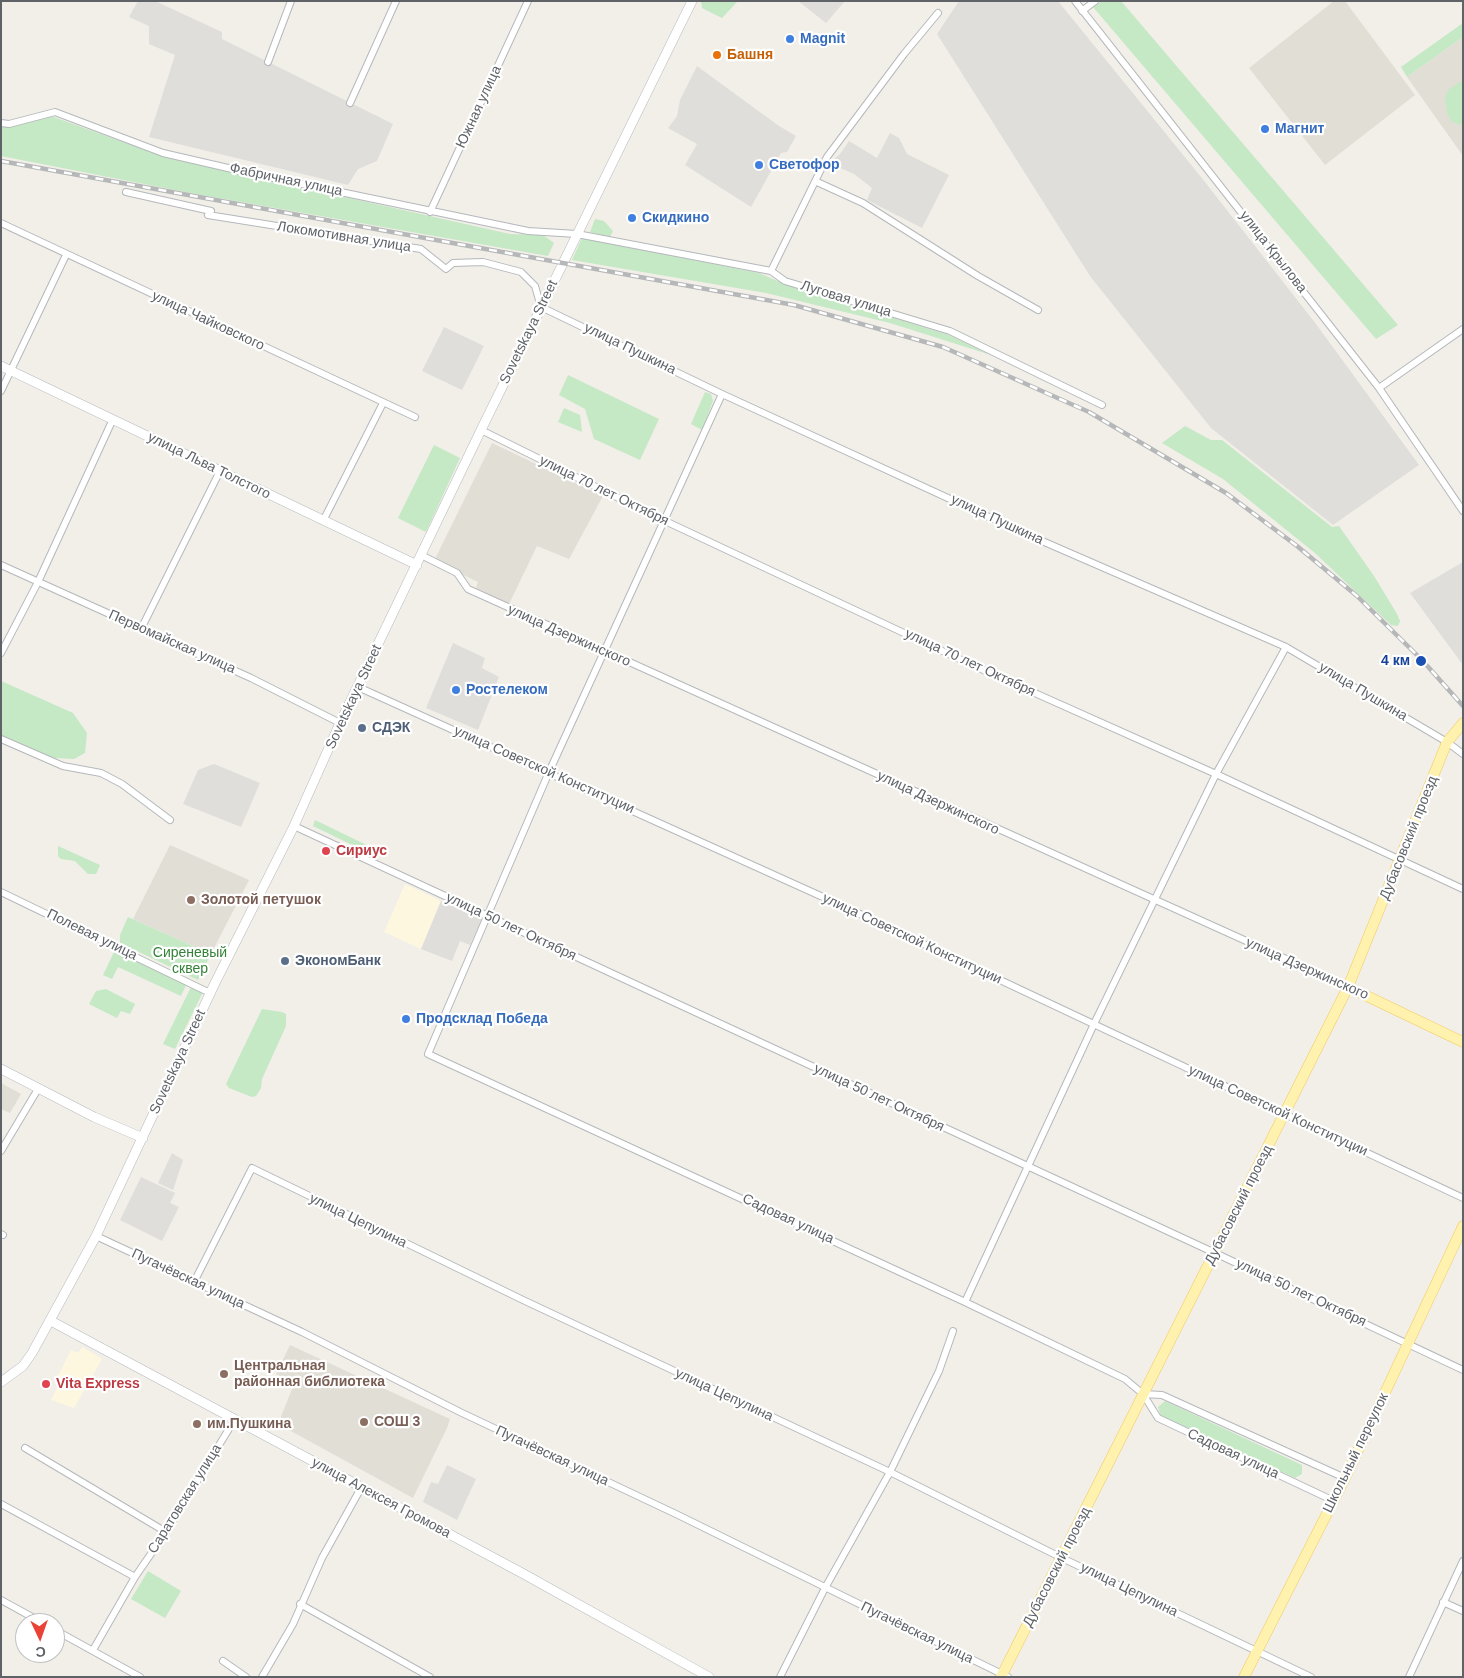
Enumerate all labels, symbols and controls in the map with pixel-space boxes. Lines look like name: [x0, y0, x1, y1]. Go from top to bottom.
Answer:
place label: Magnit: [800, 31, 845, 47]
marker: Magnit: [784, 33, 796, 45]
place label: Башня: [727, 47, 773, 63]
marker: Башня: [711, 49, 723, 61]
street label: Южная улица: [453, 63, 505, 151]
place label: Магнит: [1275, 121, 1324, 137]
marker: Магнит: [1259, 123, 1271, 135]
place label: Светофор: [769, 157, 840, 173]
marker: Светофор: [753, 159, 765, 171]
street label: Фабричная улица: [228, 160, 344, 200]
street label: улица Крылова: [1236, 208, 1310, 296]
place label: Скидкино: [642, 210, 709, 226]
marker: Скидкино: [626, 212, 638, 224]
street label: Локомотивная улица: [276, 218, 412, 256]
street label: Sovetskaya Street: [497, 277, 561, 387]
street label: Луговая улица: [799, 277, 893, 321]
street label: улица Чайковского: [149, 288, 267, 354]
street label: улица Пушкина: [581, 320, 679, 378]
street label: улица Льва Толстого: [145, 429, 273, 503]
street label: улица 70 лет Октября: [536, 452, 672, 530]
street label: улица Пушкина: [948, 491, 1046, 549]
street label: улица Дзержинского: [505, 601, 633, 671]
street label: Первомайская улица: [106, 606, 238, 678]
street label: улица 70 лет Октября: [902, 625, 1038, 701]
street label: Sovetskaya Street: [322, 642, 386, 752]
place label: 4 км: [1381, 653, 1410, 669]
marker: 4 км: [1414, 654, 1428, 668]
street label: улица Пушкина: [1316, 659, 1410, 725]
place label: Ростелеком: [466, 682, 548, 698]
marker: Ростелеком: [450, 684, 462, 696]
place label: СДЭК: [372, 720, 410, 736]
marker: СДЭК: [356, 722, 368, 734]
street label: улица Советской Конституции: [451, 722, 637, 818]
street label: улица Дзержинского: [874, 767, 1002, 839]
street label: Дубасовский проезд: [1376, 774, 1442, 902]
place label: Сириус: [336, 843, 387, 859]
marker: Сириус: [320, 845, 332, 857]
street label: улица 50 лет Октября: [443, 889, 579, 965]
street label: улица Советской Конституции: [820, 890, 1004, 988]
place label: Золотой петушок: [201, 892, 321, 908]
marker: Золотой петушок: [185, 894, 197, 906]
street label: Полевая улица: [44, 906, 140, 964]
street label: улица Дзержинского: [1243, 934, 1371, 1004]
park label: Сиреневый сквер: [153, 945, 227, 978]
place label: ЭкономБанк: [295, 953, 381, 969]
marker: ЭкономБанк: [279, 955, 291, 967]
street label: Sovetskaya Street: [146, 1007, 210, 1117]
place label: Продсклад Победа: [416, 1011, 548, 1027]
marker: Продсклад Победа: [400, 1013, 412, 1025]
street label: улица 50 лет Октября: [811, 1060, 947, 1136]
street label: улица Советской Конституции: [1186, 1062, 1370, 1160]
street label: Дубасовский проезд: [1202, 1142, 1276, 1268]
street label: улица Цепулина: [307, 1190, 409, 1252]
street label: Садовая улица: [740, 1190, 836, 1248]
street label: Пугачёвская улица: [129, 1245, 247, 1313]
street label: улица 50 лет Октября: [1233, 1255, 1369, 1331]
place label: Центральная районная библиотека: [234, 1358, 385, 1390]
street label: улица Цепулина: [672, 1365, 776, 1425]
marker: Центральная районная библиотека: [218, 1368, 230, 1380]
place label: Vita Express: [56, 1376, 140, 1392]
marker: Vita Express: [40, 1378, 52, 1390]
street label: Школьный переулок: [1320, 1390, 1392, 1516]
place label: СОШ 3: [374, 1414, 420, 1430]
place label: им.Пушкина: [207, 1416, 291, 1432]
marker: СОШ 3: [358, 1416, 370, 1428]
marker: им.Пушкина: [191, 1418, 203, 1430]
street label: Пугачёвская улица: [493, 1422, 611, 1490]
street label: Садовая улица: [1185, 1425, 1281, 1483]
street label: Саратовская улица: [145, 1441, 225, 1557]
street label: улица Алексея Громова: [309, 1454, 453, 1542]
street label: Дубасовский проезд: [1020, 1504, 1094, 1630]
street label: улица Цепулина: [1078, 1559, 1180, 1621]
street label: Пугачёвская улица: [858, 1599, 976, 1667]
north arrow: [15, 1613, 65, 1663]
text: С: [35, 1644, 46, 1660]

